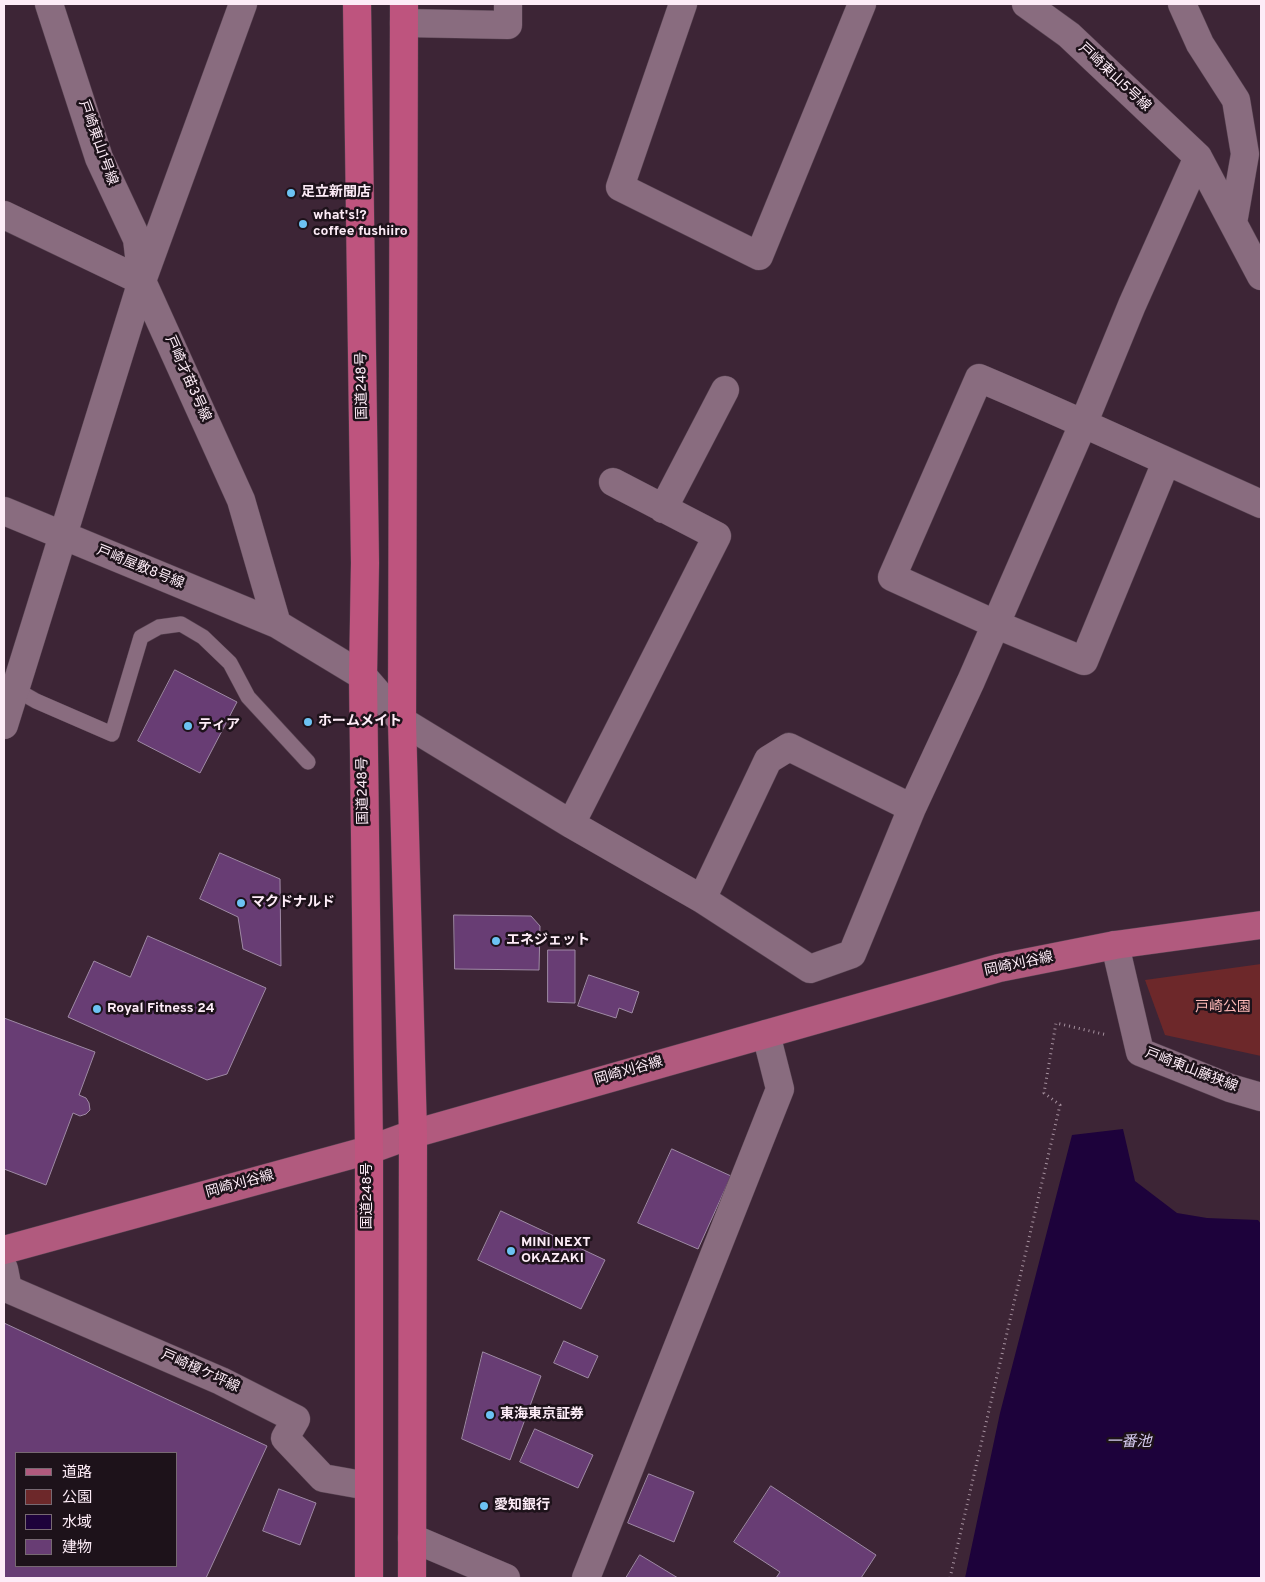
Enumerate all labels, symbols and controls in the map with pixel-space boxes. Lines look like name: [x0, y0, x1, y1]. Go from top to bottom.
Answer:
street label: 戸崎東山5号線: [1074, 40, 1154, 116]
street label: 戸崎東山1号線: [74, 98, 120, 188]
place label: 足立新聞店: [301, 185, 371, 201]
marker: 足立新聞店: [285, 187, 297, 199]
place label: what's!? coffee fushiiro: [313, 208, 408, 240]
marker: what's!? coffee fushiiro: [297, 218, 309, 230]
street label: 戸崎才苗3号線: [161, 333, 213, 425]
street label: 国道248号: [354, 352, 372, 420]
street label: 戸崎屋敷8号線: [94, 543, 186, 593]
place label: ホームメイト: [318, 714, 402, 730]
marker: ホームメイト: [302, 716, 314, 728]
place label: ティア: [198, 718, 240, 734]
marker: ティア: [182, 720, 194, 732]
street label: 国道248号: [355, 757, 373, 825]
place label: マクドナルド: [251, 895, 335, 911]
marker: マクドナルド: [235, 897, 247, 909]
place label: エネジェット: [506, 933, 590, 949]
marker: エネジェット: [490, 935, 502, 947]
street label: 岡崎刈谷線: [983, 950, 1055, 980]
park label: 戸崎公園: [1195, 1000, 1251, 1016]
place label: Royal Fitness 24: [107, 1001, 215, 1017]
marker: Royal Fitness 24: [91, 1003, 103, 1015]
street label: 戸崎東山藤狭線: [1142, 1046, 1240, 1096]
street label: 岡崎刈谷線: [593, 1054, 665, 1090]
street label: 国道248号: [360, 1162, 376, 1230]
street label: 岡崎刈谷線: [204, 1168, 276, 1202]
place label: MINI NEXT OKAZAKI: [521, 1235, 591, 1268]
marker: MINI NEXT OKAZAKI: [505, 1245, 517, 1257]
street label: 戸崎榎ケ坪線: [158, 1347, 242, 1397]
place label: 東海東京証券: [500, 1407, 584, 1423]
marker: 東海東京証券: [484, 1409, 496, 1421]
water label: 一番池: [1107, 1434, 1151, 1452]
legend: [15, 1452, 178, 1567]
text: 道路: [62, 1464, 92, 1483]
text: 公園: [62, 1489, 92, 1508]
place label: 愛知銀行: [494, 1498, 550, 1514]
marker: 愛知銀行: [478, 1500, 490, 1512]
text: 水域: [62, 1514, 92, 1533]
text: 建物: [62, 1539, 92, 1558]

